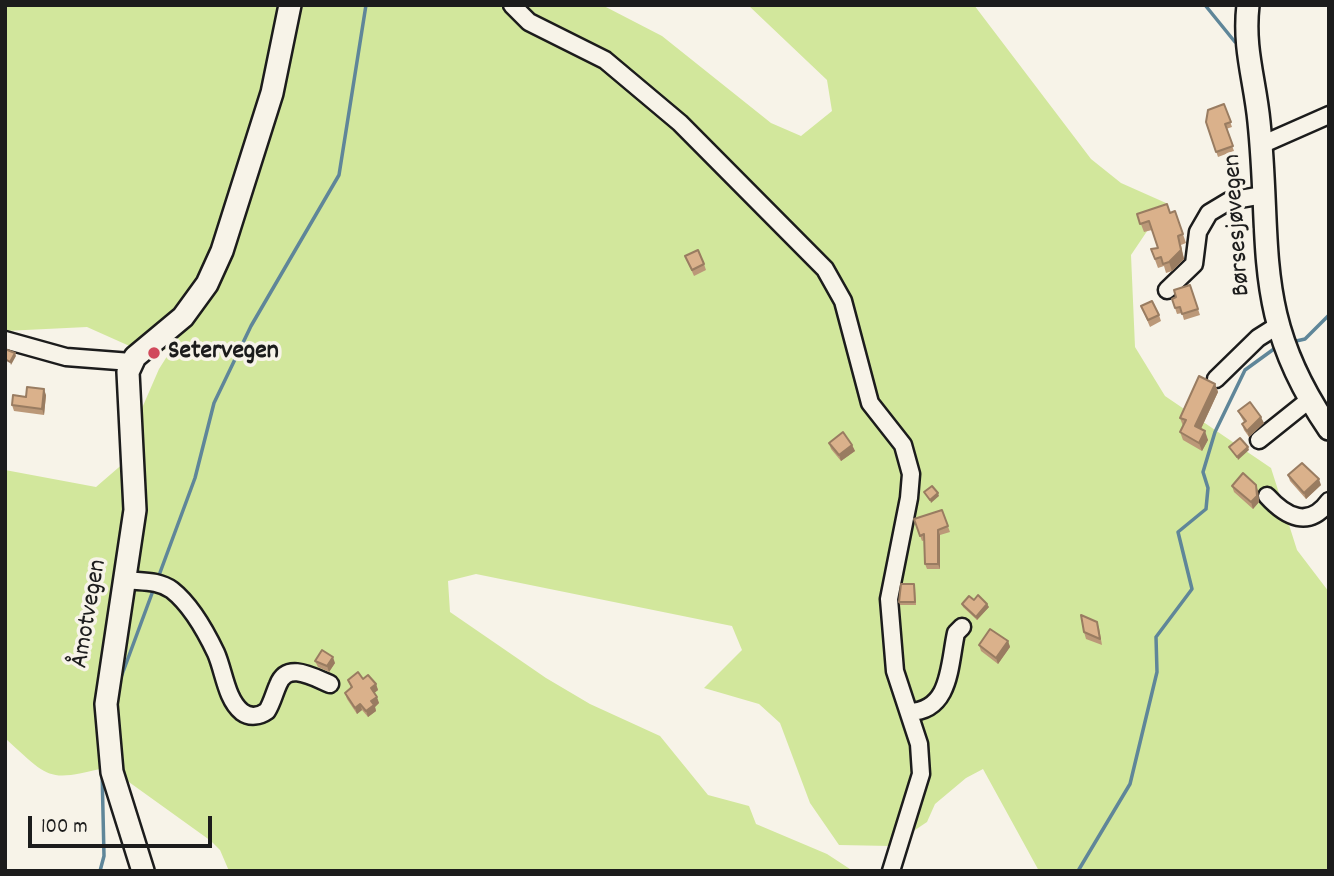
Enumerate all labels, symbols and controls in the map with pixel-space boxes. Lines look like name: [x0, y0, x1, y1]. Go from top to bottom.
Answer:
street label: Børsesjøvegen: [1218, 153, 1260, 297]
place label: Setervegen: [168, 337, 279, 369]
marker: Setervegen: [146, 345, 162, 361]
street label: Åmotvegen: [66, 557, 116, 671]
scale bar: [32, 802, 215, 846]
text: 100 m: [41, 813, 88, 843]

